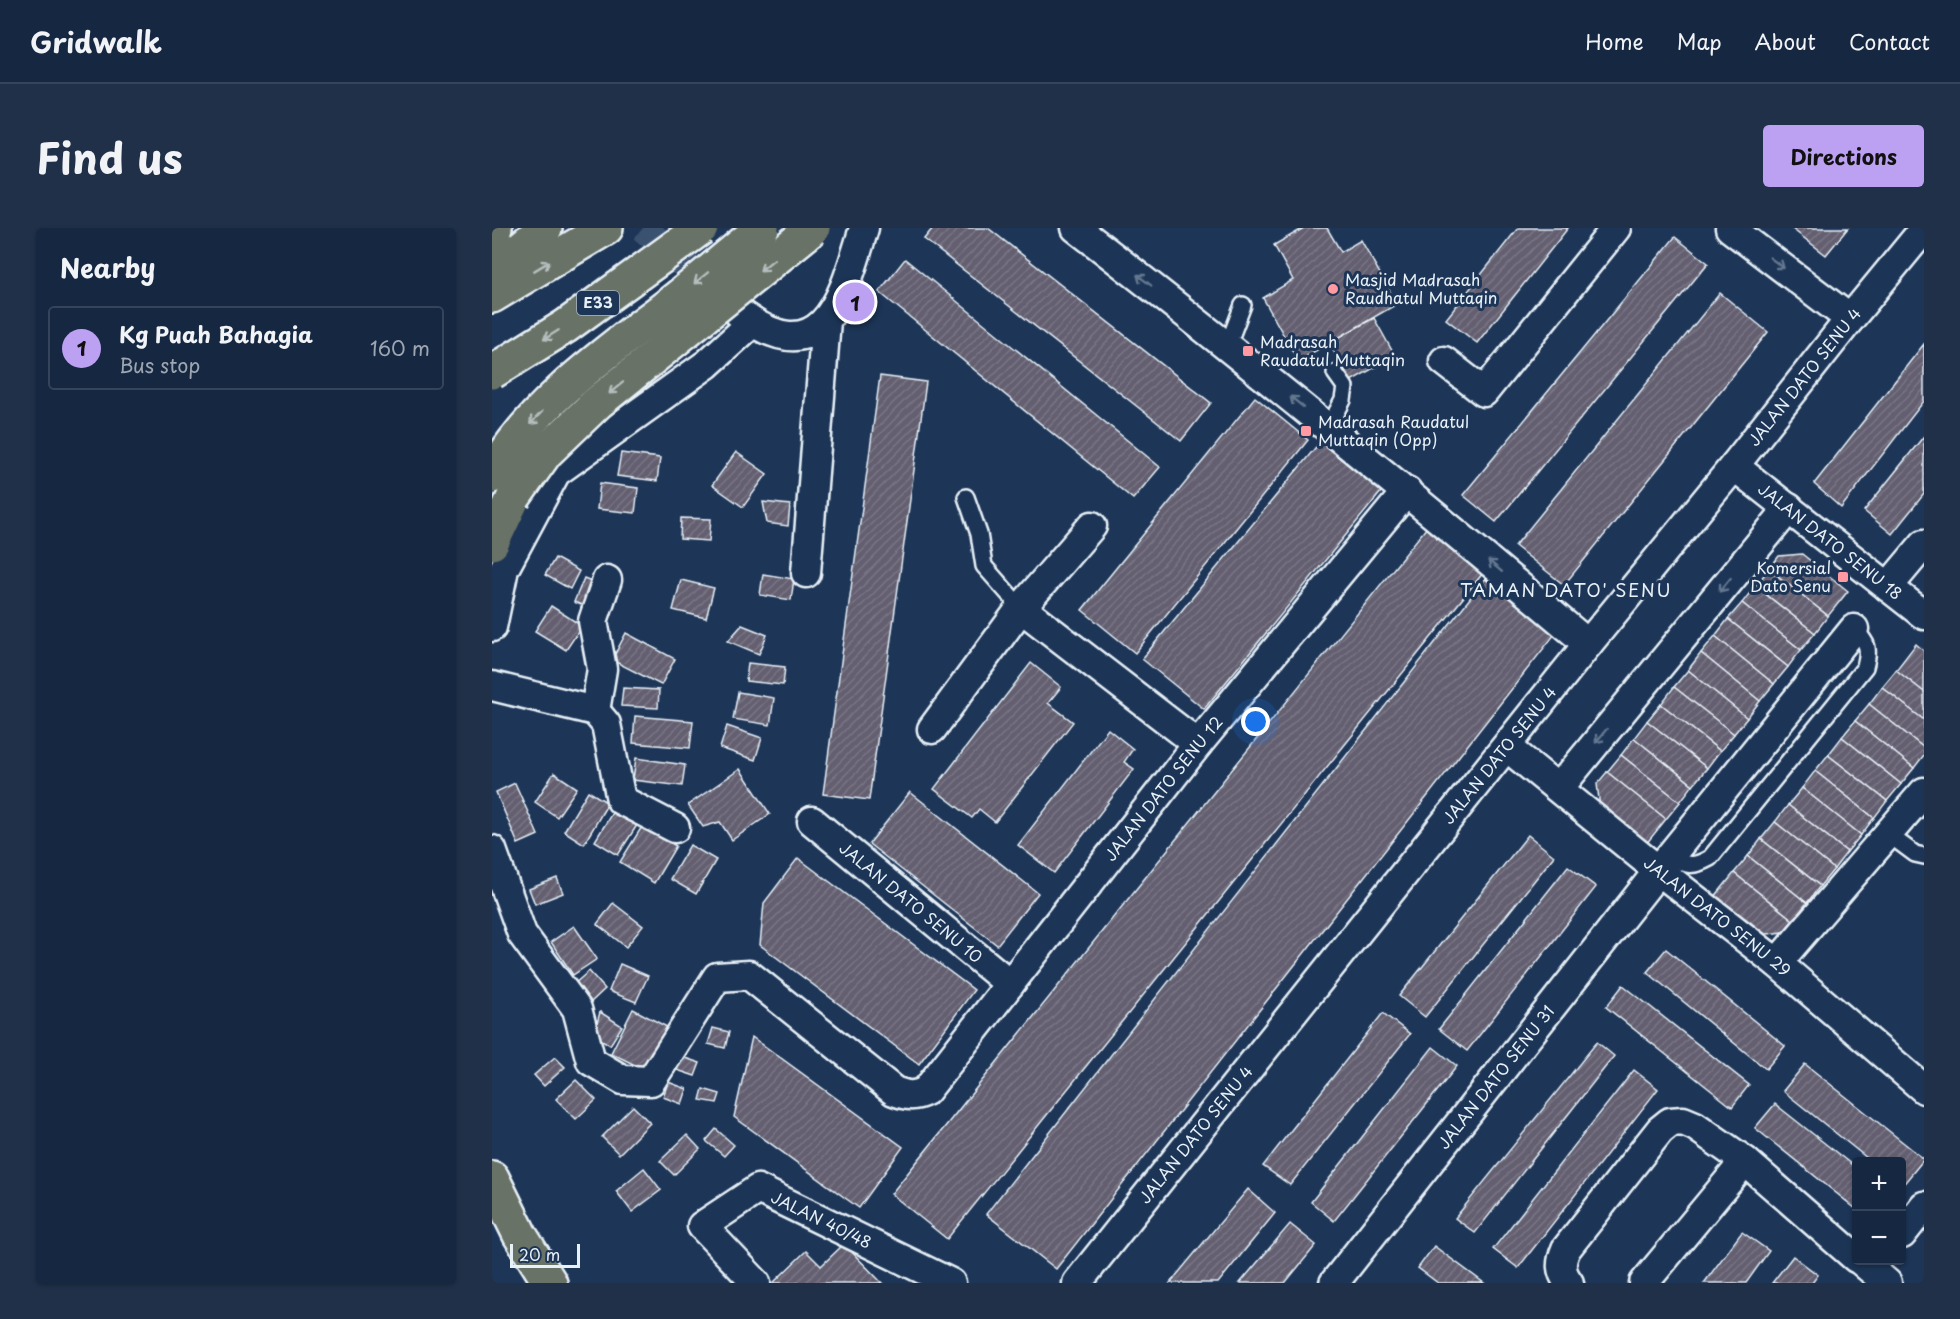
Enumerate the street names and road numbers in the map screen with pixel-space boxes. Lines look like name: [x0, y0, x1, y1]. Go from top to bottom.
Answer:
road number: E33: [577, 291, 619, 315]
street label: JALAN DATO SENU 4: [1741, 302, 1866, 451]
street label: JALAN DATO SENU 18: [1753, 476, 1908, 605]
street label: JALAN DATO SENU 4: [1436, 680, 1561, 829]
street label: JALAN DATO SENU 12: [1098, 710, 1228, 866]
street label: JALAN DATO SENU 10: [835, 835, 988, 968]
street label: JALAN DATO SENU 29: [1639, 850, 1797, 981]
street label: JALAN DATO SENU 31: [1431, 999, 1559, 1153]
street label: JALAN DATO SENU 4: [1132, 1060, 1258, 1208]
street label: JALAN 40/48: [767, 1184, 876, 1254]

